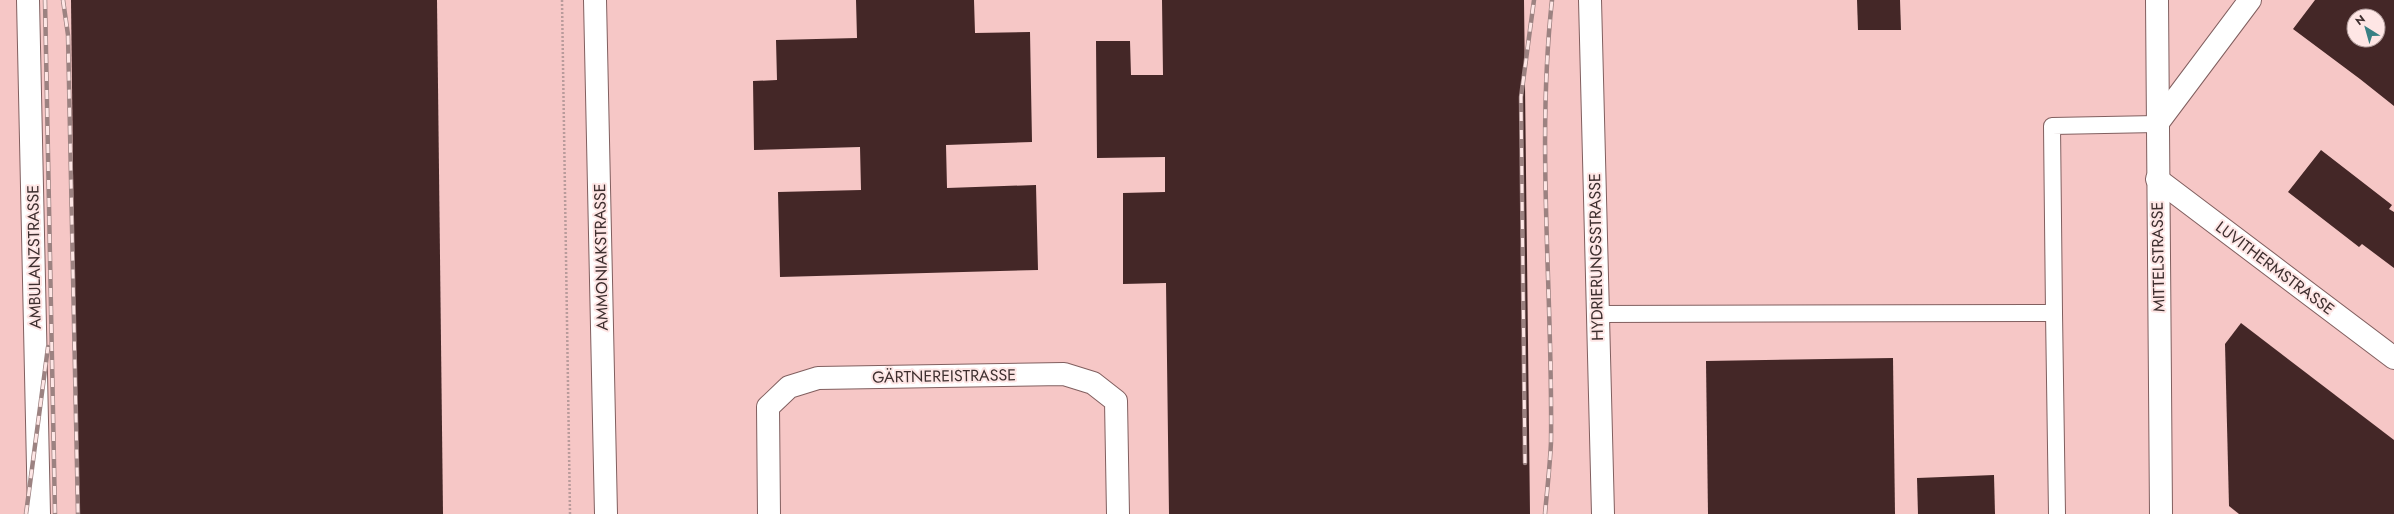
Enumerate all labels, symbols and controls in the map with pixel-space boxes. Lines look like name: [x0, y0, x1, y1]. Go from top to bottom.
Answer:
north arrow: [2346, 8, 2386, 48]
text: N: [2352, 11, 2368, 29]
street label: HYDRIERUNGSSTRASSE: [1583, 173, 1609, 341]
street label: AMMONIAKSTRASSE: [588, 183, 614, 331]
street label: AMBULANZSTRASSE: [21, 185, 47, 329]
street label: MITTELSTRASSE: [2146, 202, 2170, 312]
street label: LUVITHERMSTRASSE: [2211, 216, 2339, 320]
street label: GÄRTNEREISTRASSE: [872, 363, 1016, 389]

